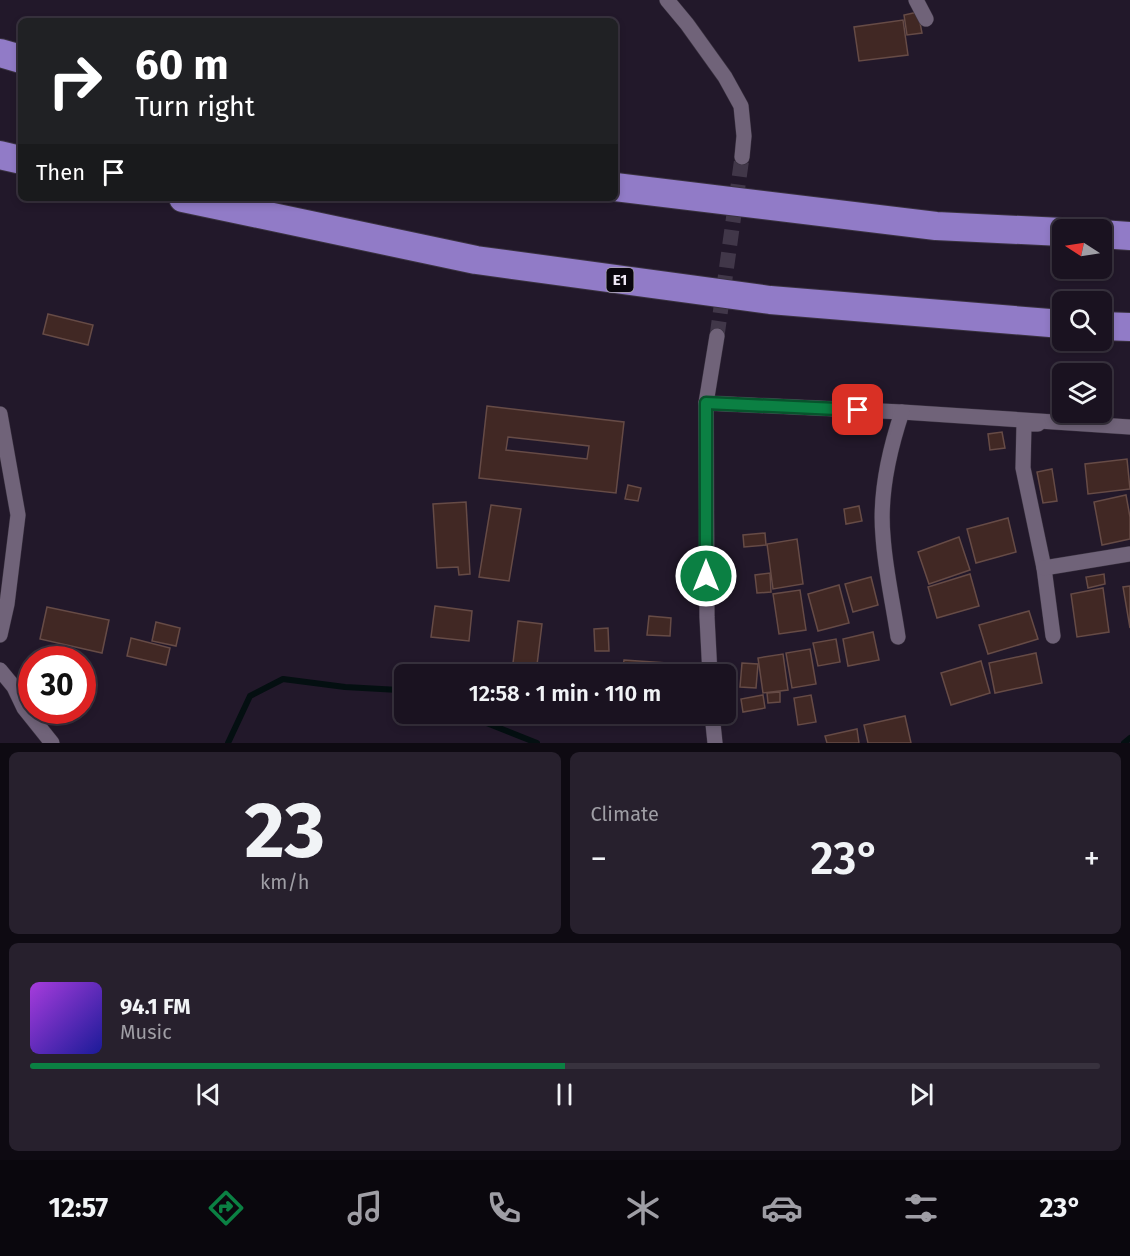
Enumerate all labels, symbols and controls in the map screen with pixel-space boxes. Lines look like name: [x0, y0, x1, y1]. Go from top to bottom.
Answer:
text: 60 m: [135, 40, 229, 90]
icon: right: [36, 42, 114, 120]
text: Turn right: [135, 91, 255, 123]
icon: arrive: [97, 156, 130, 189]
text: Then: [36, 159, 85, 186]
north arrow: [1052, 219, 1112, 279]
map controls: [1052, 219, 1112, 423]
road number: E1: [606, 268, 634, 292]
button: search: [1052, 291, 1112, 351]
button: layers: [1052, 363, 1112, 423]
pin: [832, 384, 883, 435]
icon: arrive: [841, 393, 874, 426]
position arrow: [674, 544, 738, 608]
speed limit sign: 30: [18, 646, 96, 724]
text: 12:58 · 1 min · 110 m: [469, 680, 661, 707]
text: 23: [245, 784, 325, 878]
text: Climate: [591, 802, 659, 826]
text: 23°: [811, 832, 880, 886]
text: −: [591, 839, 607, 879]
text: +: [1084, 839, 1100, 879]
text: km/h: [260, 870, 310, 894]
text: 94.1 FM: [120, 993, 190, 1020]
text: Music: [120, 1020, 172, 1044]
icon: previous: [192, 1078, 225, 1111]
icon: pause: [548, 1078, 581, 1111]
icon: next: [905, 1078, 938, 1111]
icon: directions: [205, 1187, 247, 1229]
icon: music: [344, 1187, 386, 1229]
icon: phone: [483, 1187, 525, 1229]
icon: climate: [622, 1187, 664, 1229]
icon: car: [761, 1187, 803, 1229]
icon: filters: [900, 1187, 942, 1229]
text: 12:57: [49, 1192, 108, 1224]
text: 23°: [1040, 1192, 1081, 1224]

